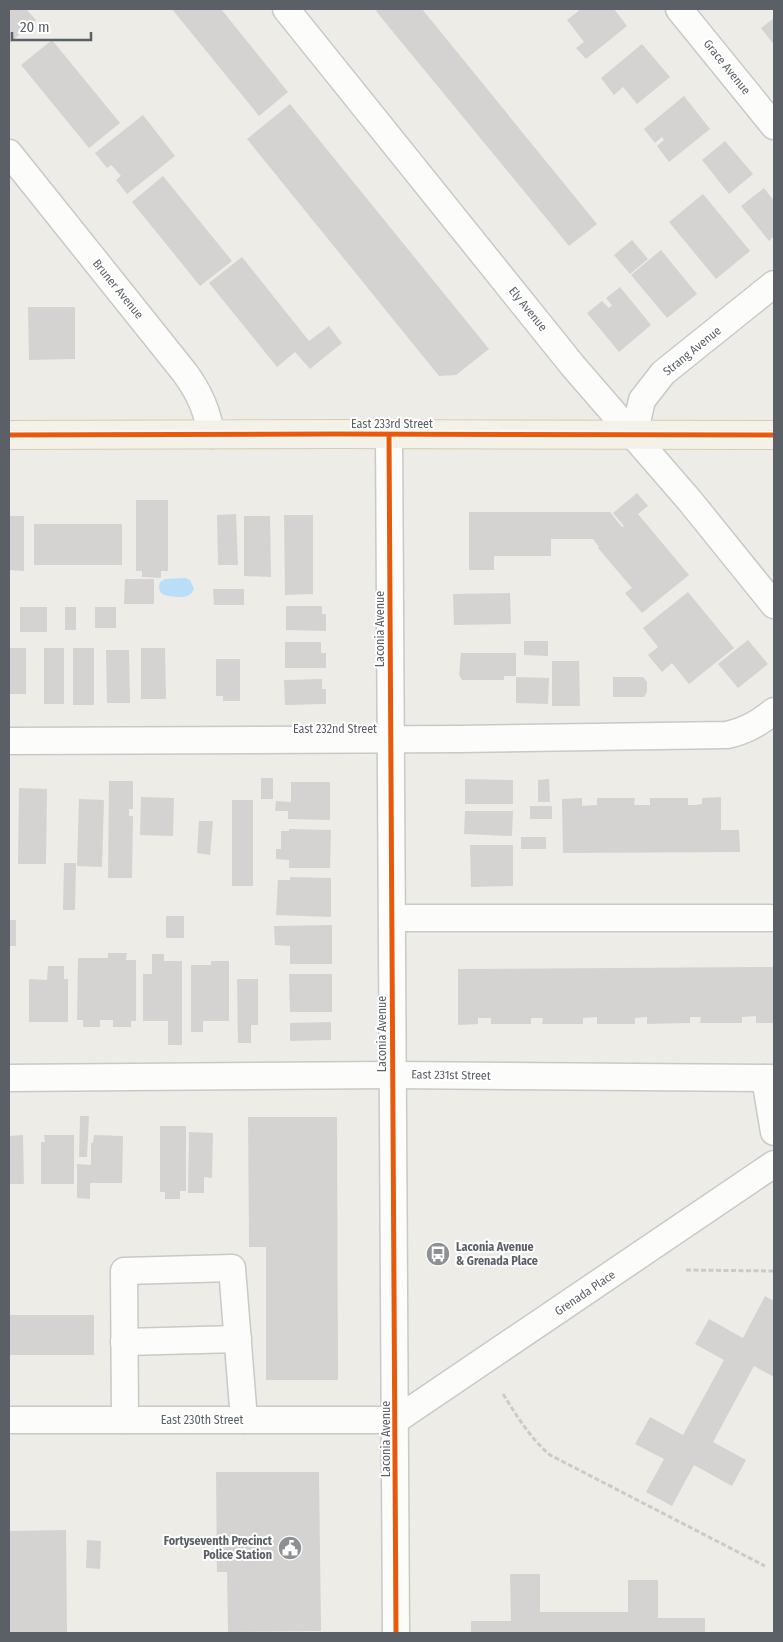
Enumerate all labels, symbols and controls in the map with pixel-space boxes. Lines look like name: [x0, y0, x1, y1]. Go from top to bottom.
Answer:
scale bar: [12, 10, 91, 42]
text: 20 m: [20, 18, 50, 36]
street label: Grace Avenue: [701, 37, 753, 97]
street label: Bruner Avenue: [90, 256, 146, 322]
street label: Ely Avenue: [506, 284, 550, 334]
street label: Strang Avenue: [660, 323, 724, 379]
street label: East 233rd Street: [351, 417, 433, 431]
street label: Laconia Avenue: [373, 591, 387, 667]
street label: East 232nd Street: [293, 722, 377, 736]
street label: Laconia Avenue: [375, 996, 389, 1072]
street label: East 231st Street: [411, 1067, 491, 1083]
place label: Laconia Avenue & Grenada Place: [456, 1240, 538, 1268]
bus stop icon: Laconia Avenue & Grenada Place: [425, 1241, 451, 1267]
street label: Grenada Place: [552, 1268, 618, 1318]
street label: Laconia Avenue: [379, 1401, 393, 1477]
street label: East 230th Street: [161, 1413, 243, 1427]
place label: Fortyseventh Precinct Police Station: [164, 1534, 273, 1562]
public building icon: Fortyseventh Precinct Police Station: [277, 1535, 303, 1561]

